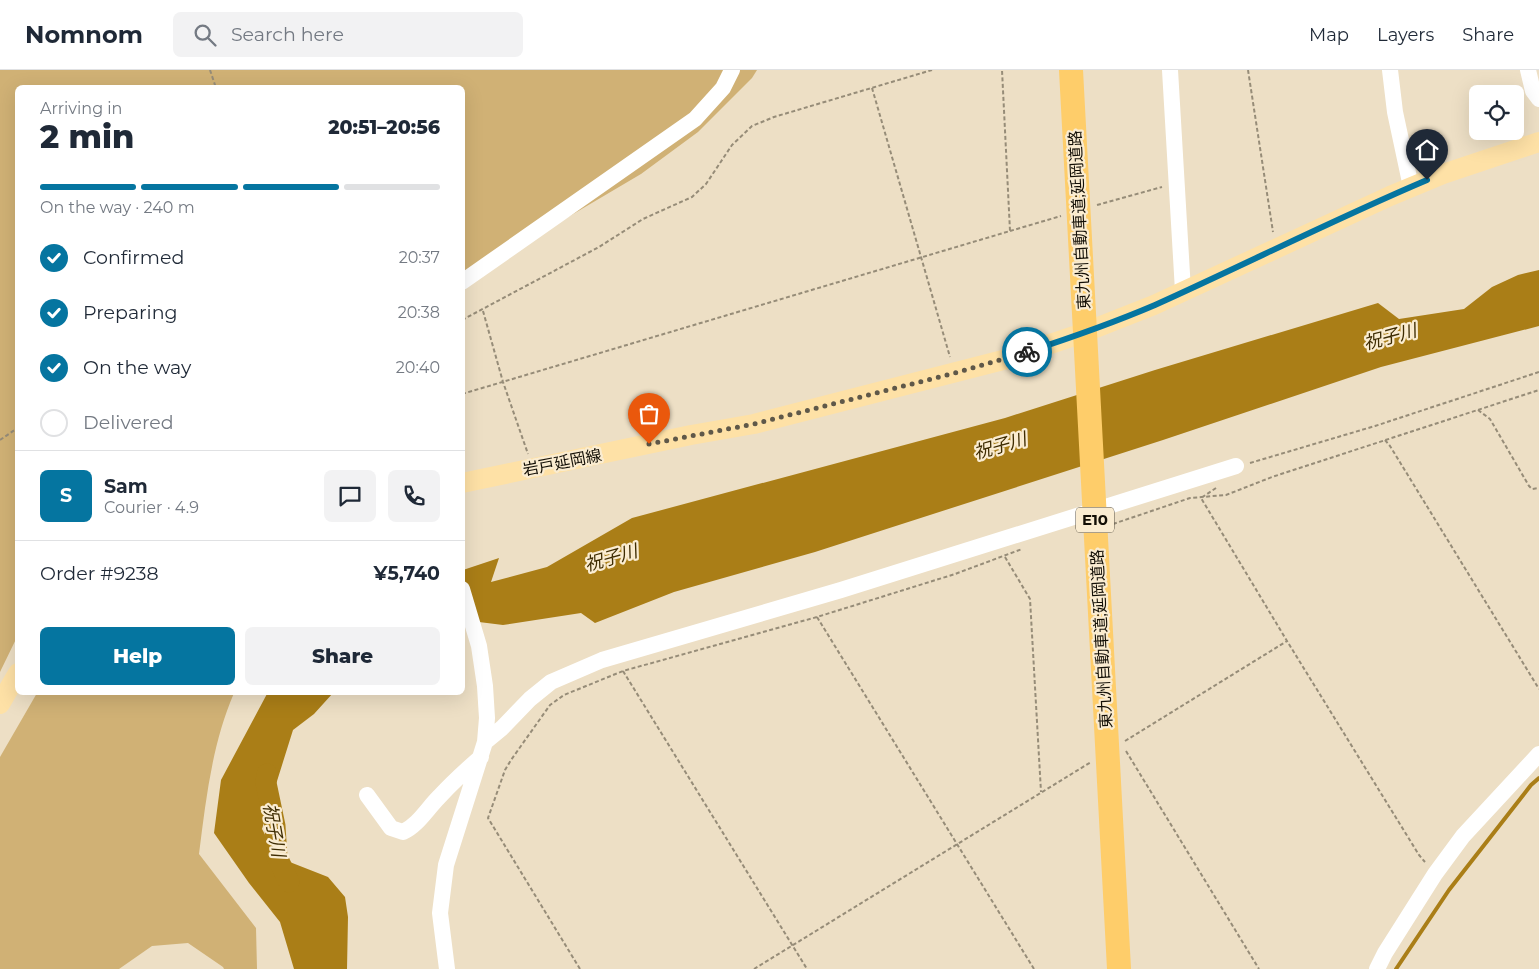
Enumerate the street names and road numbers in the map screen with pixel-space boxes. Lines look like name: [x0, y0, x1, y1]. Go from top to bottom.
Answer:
street label: 東九州自動車道;延岡道路: [1065, 130, 1094, 310]
street label: 岩戸延岡線: [521, 446, 603, 479]
road number: E10: [1076, 508, 1114, 532]
street label: 東九州自動車道;延岡道路: [1087, 549, 1116, 729]

